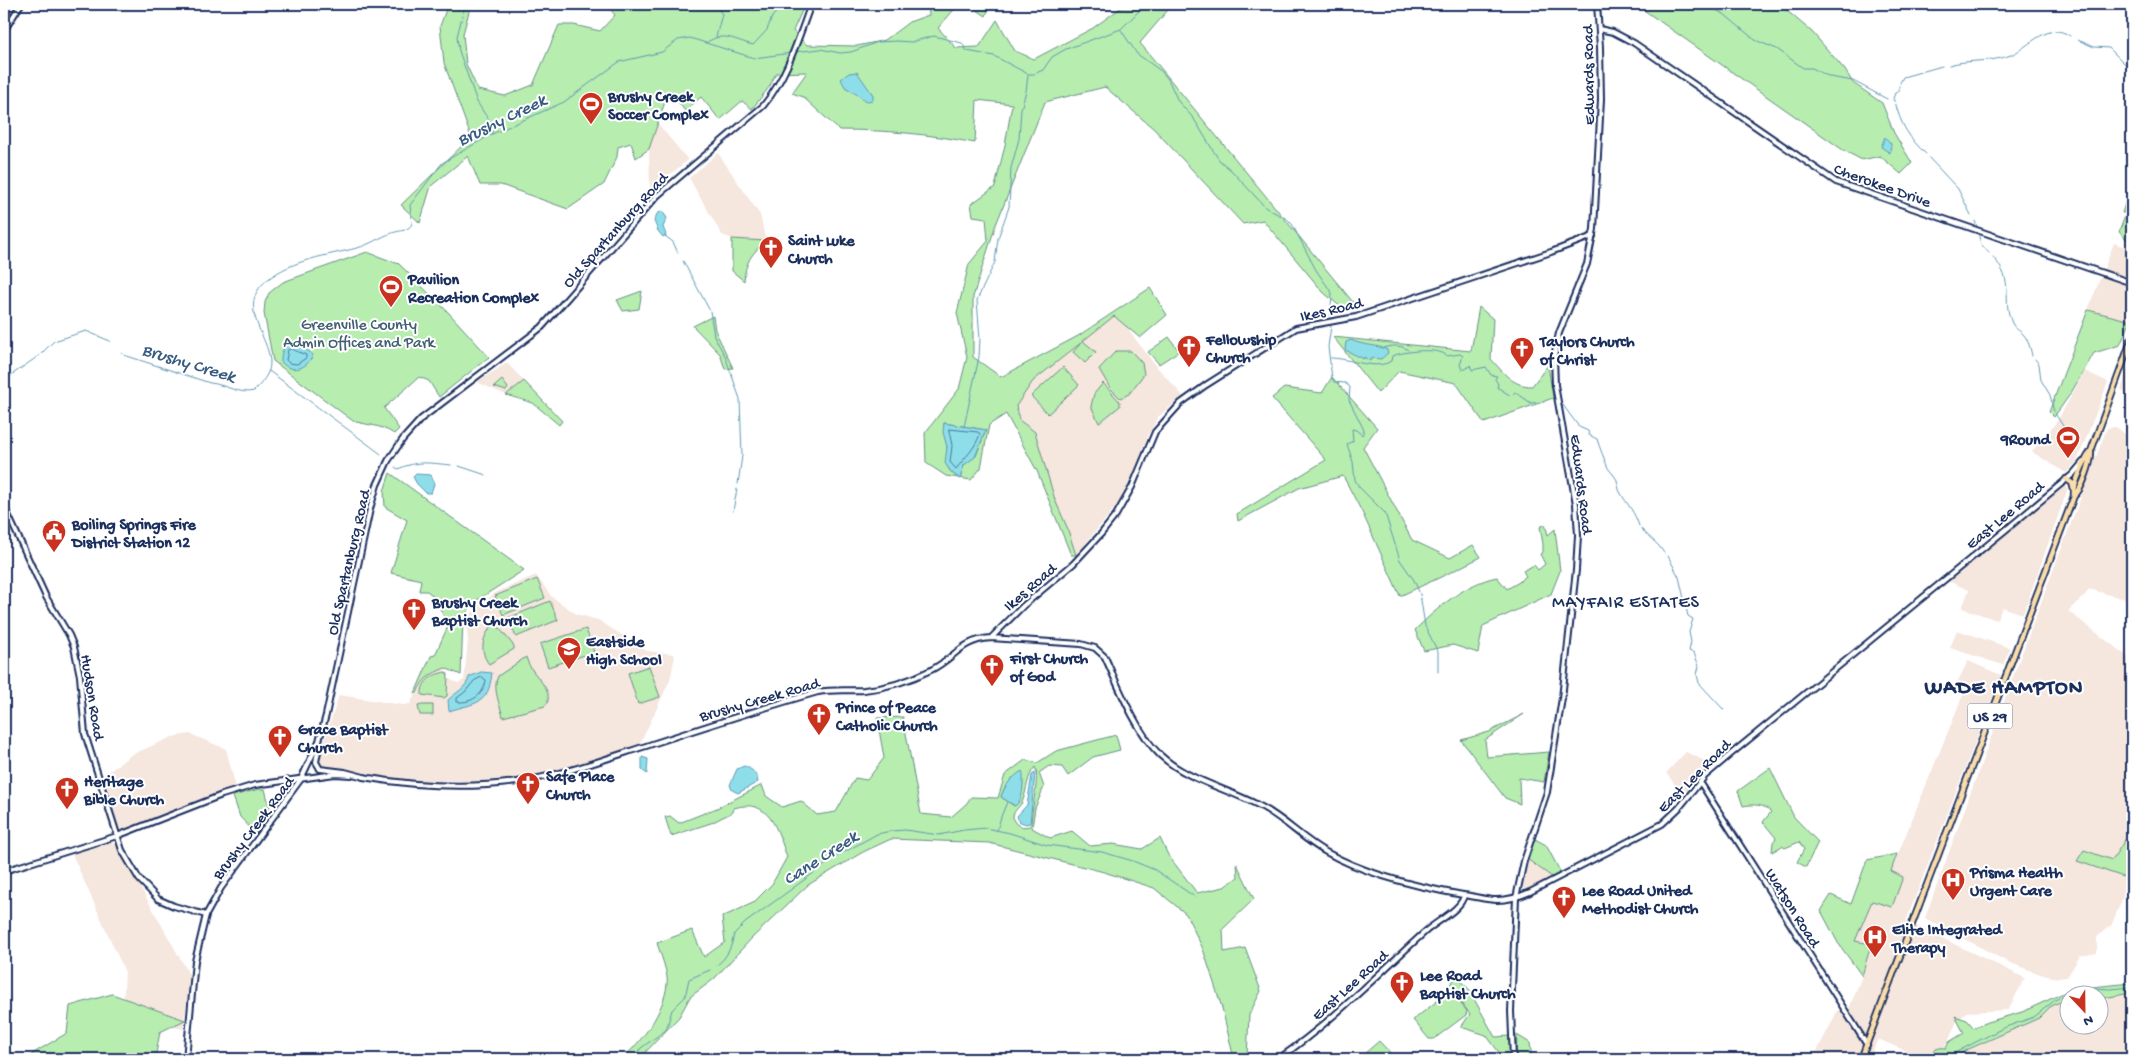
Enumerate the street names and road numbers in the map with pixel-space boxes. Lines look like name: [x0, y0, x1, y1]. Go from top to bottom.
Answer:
street label: Edwards Road: [1580, 23, 1601, 125]
street label: Cherokee Drive: [1831, 161, 1934, 214]
street label: Old Spartanburg Road: [560, 169, 674, 293]
street label: Ikes Road: [1299, 295, 1367, 328]
street label: Edwards Road: [1564, 433, 1595, 537]
street label: East Lee Road: [1963, 477, 2050, 555]
street label: Old Spartanburg Road: [324, 487, 377, 637]
street label: Ikes Road: [1001, 559, 1063, 617]
street label: Hudson Road: [74, 653, 107, 743]
street label: Brushy Creek Road: [697, 675, 824, 728]
road number: US 29: [1968, 704, 2012, 728]
street label: East Lee Road: [1655, 736, 1737, 818]
street label: Brushy Creek Road: [209, 772, 301, 885]
street label: Watson Road: [1759, 866, 1824, 953]
street label: East Lee Road: [1309, 946, 1395, 1026]

